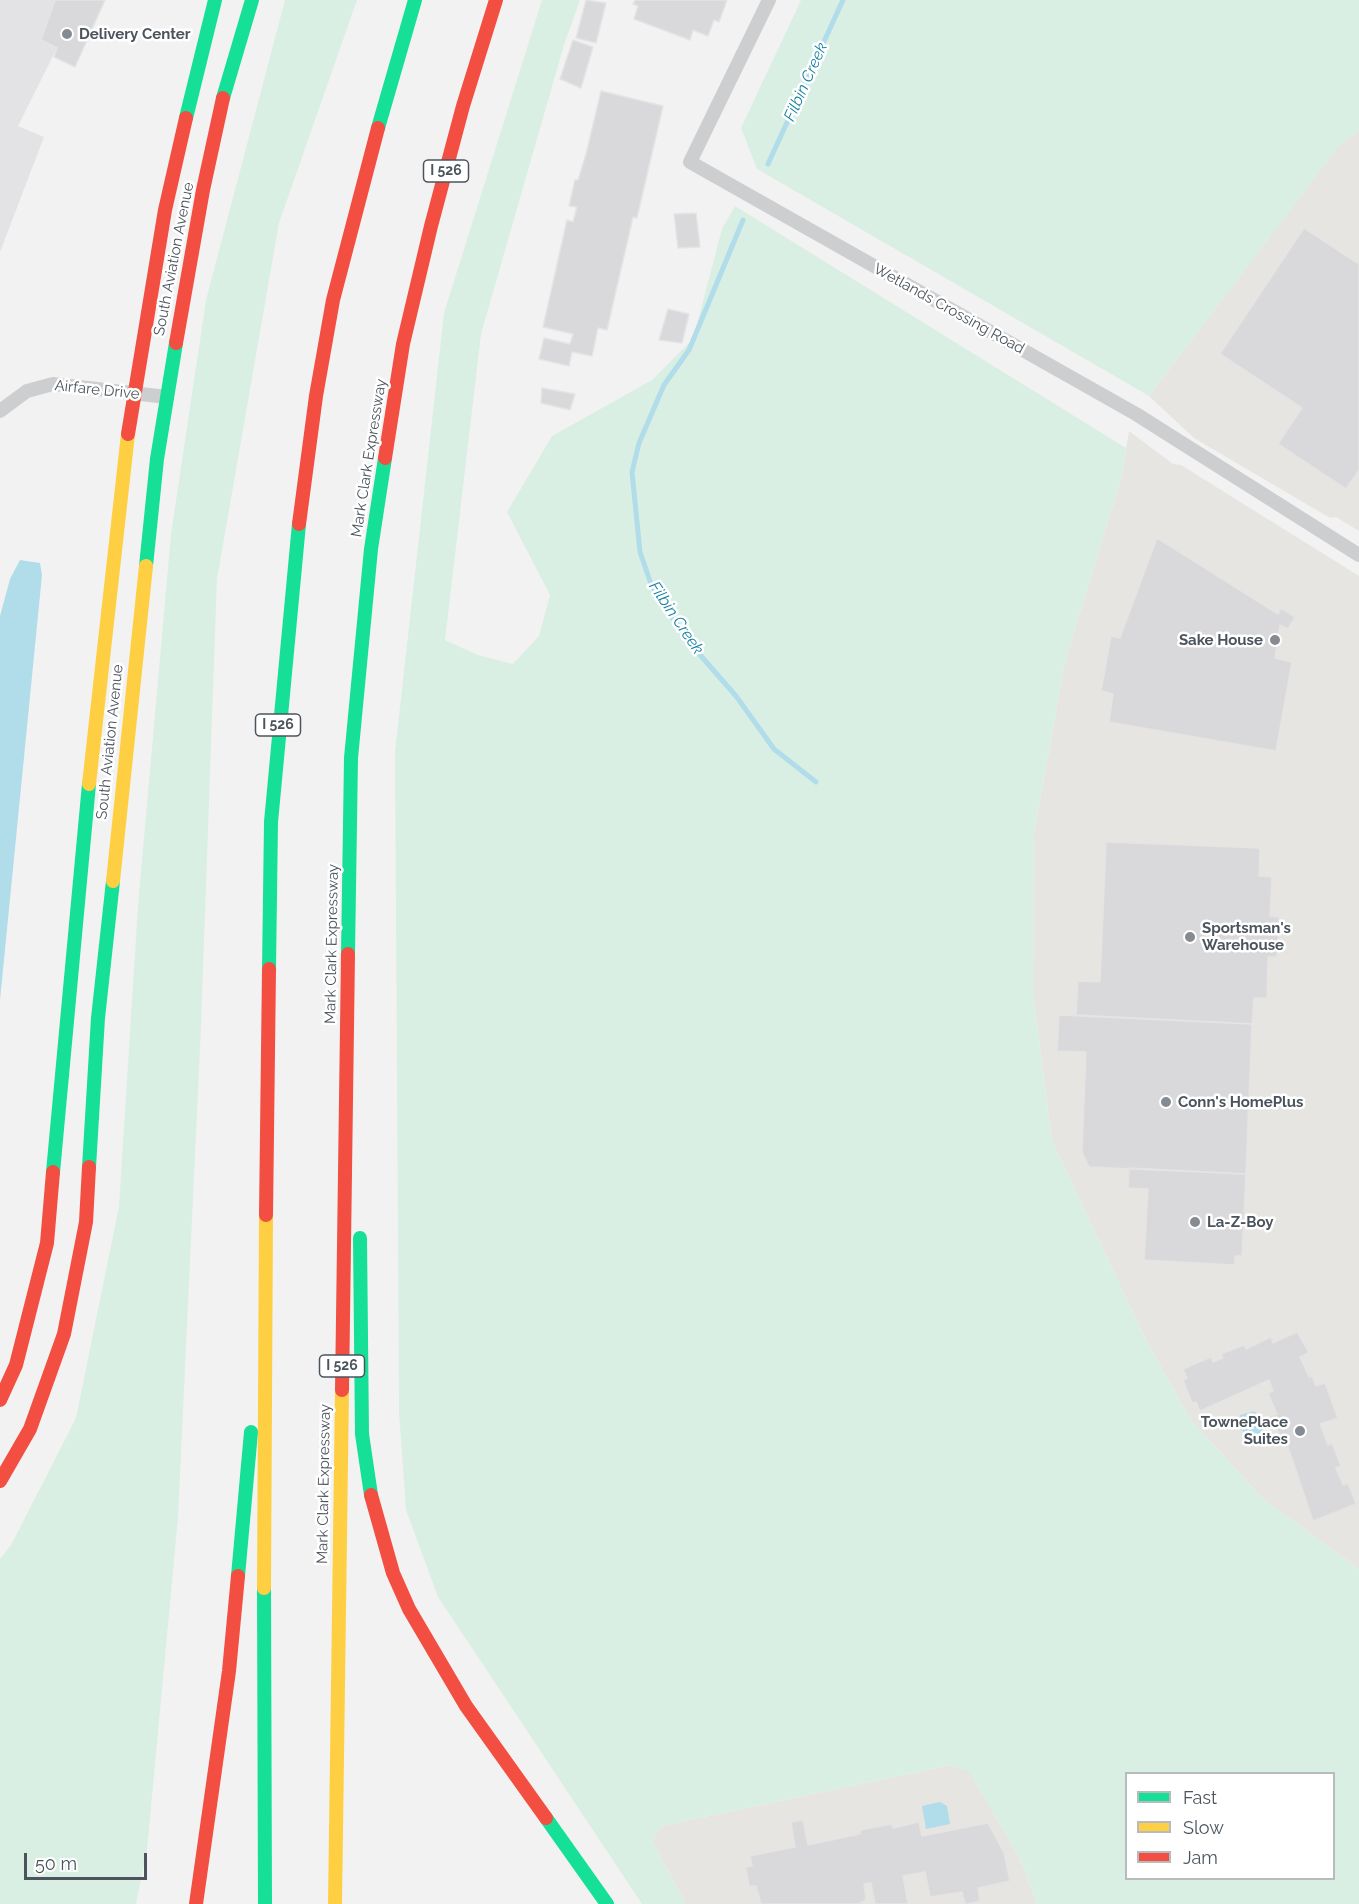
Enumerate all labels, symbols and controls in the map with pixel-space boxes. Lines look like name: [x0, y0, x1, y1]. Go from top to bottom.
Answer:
place label: Delivery Center: [79, 25, 191, 43]
marker: Delivery Center: [60, 27, 74, 41]
water label: Filbin Creek: [780, 40, 832, 124]
road number: I 526: [424, 160, 468, 182]
street label: South Aviation Avenue: [150, 181, 198, 337]
street label: Wetlands Crossing Road: [870, 260, 1028, 358]
street label: Airfare Drive: [54, 377, 140, 403]
street label: Mark Clark Expressway: [348, 378, 390, 538]
water label: Filbin Creek: [645, 578, 707, 658]
place label: Sake House: [1179, 631, 1263, 649]
marker: Sake House: [1268, 633, 1282, 647]
street label: South Aviation Avenue: [93, 663, 127, 821]
road number: I 526: [256, 714, 300, 736]
street label: Mark Clark Expressway: [322, 864, 342, 1024]
place label: Sportsman's Warehouse: [1202, 919, 1291, 954]
marker: Sportsman's Warehouse: [1183, 930, 1197, 944]
place label: Conn's HomePlus: [1178, 1093, 1303, 1111]
marker: Conn's HomePlus: [1159, 1095, 1173, 1109]
place label: La-Z-Boy: [1207, 1213, 1274, 1231]
marker: La-Z-Boy: [1188, 1215, 1202, 1229]
road number: I 526: [320, 1355, 364, 1377]
street label: Mark Clark Expressway: [314, 1404, 334, 1564]
place label: TownePlace Suites: [1201, 1413, 1288, 1448]
marker: TownePlace Suites: [1293, 1424, 1307, 1438]
legend: [1125, 1772, 1335, 1880]
text: Fast: [1183, 1787, 1217, 1808]
text: Slow: [1183, 1817, 1224, 1838]
scale bar: [27, 1841, 150, 1879]
text: Jam: [1183, 1847, 1218, 1868]
text: 50 m: [35, 1853, 77, 1874]

